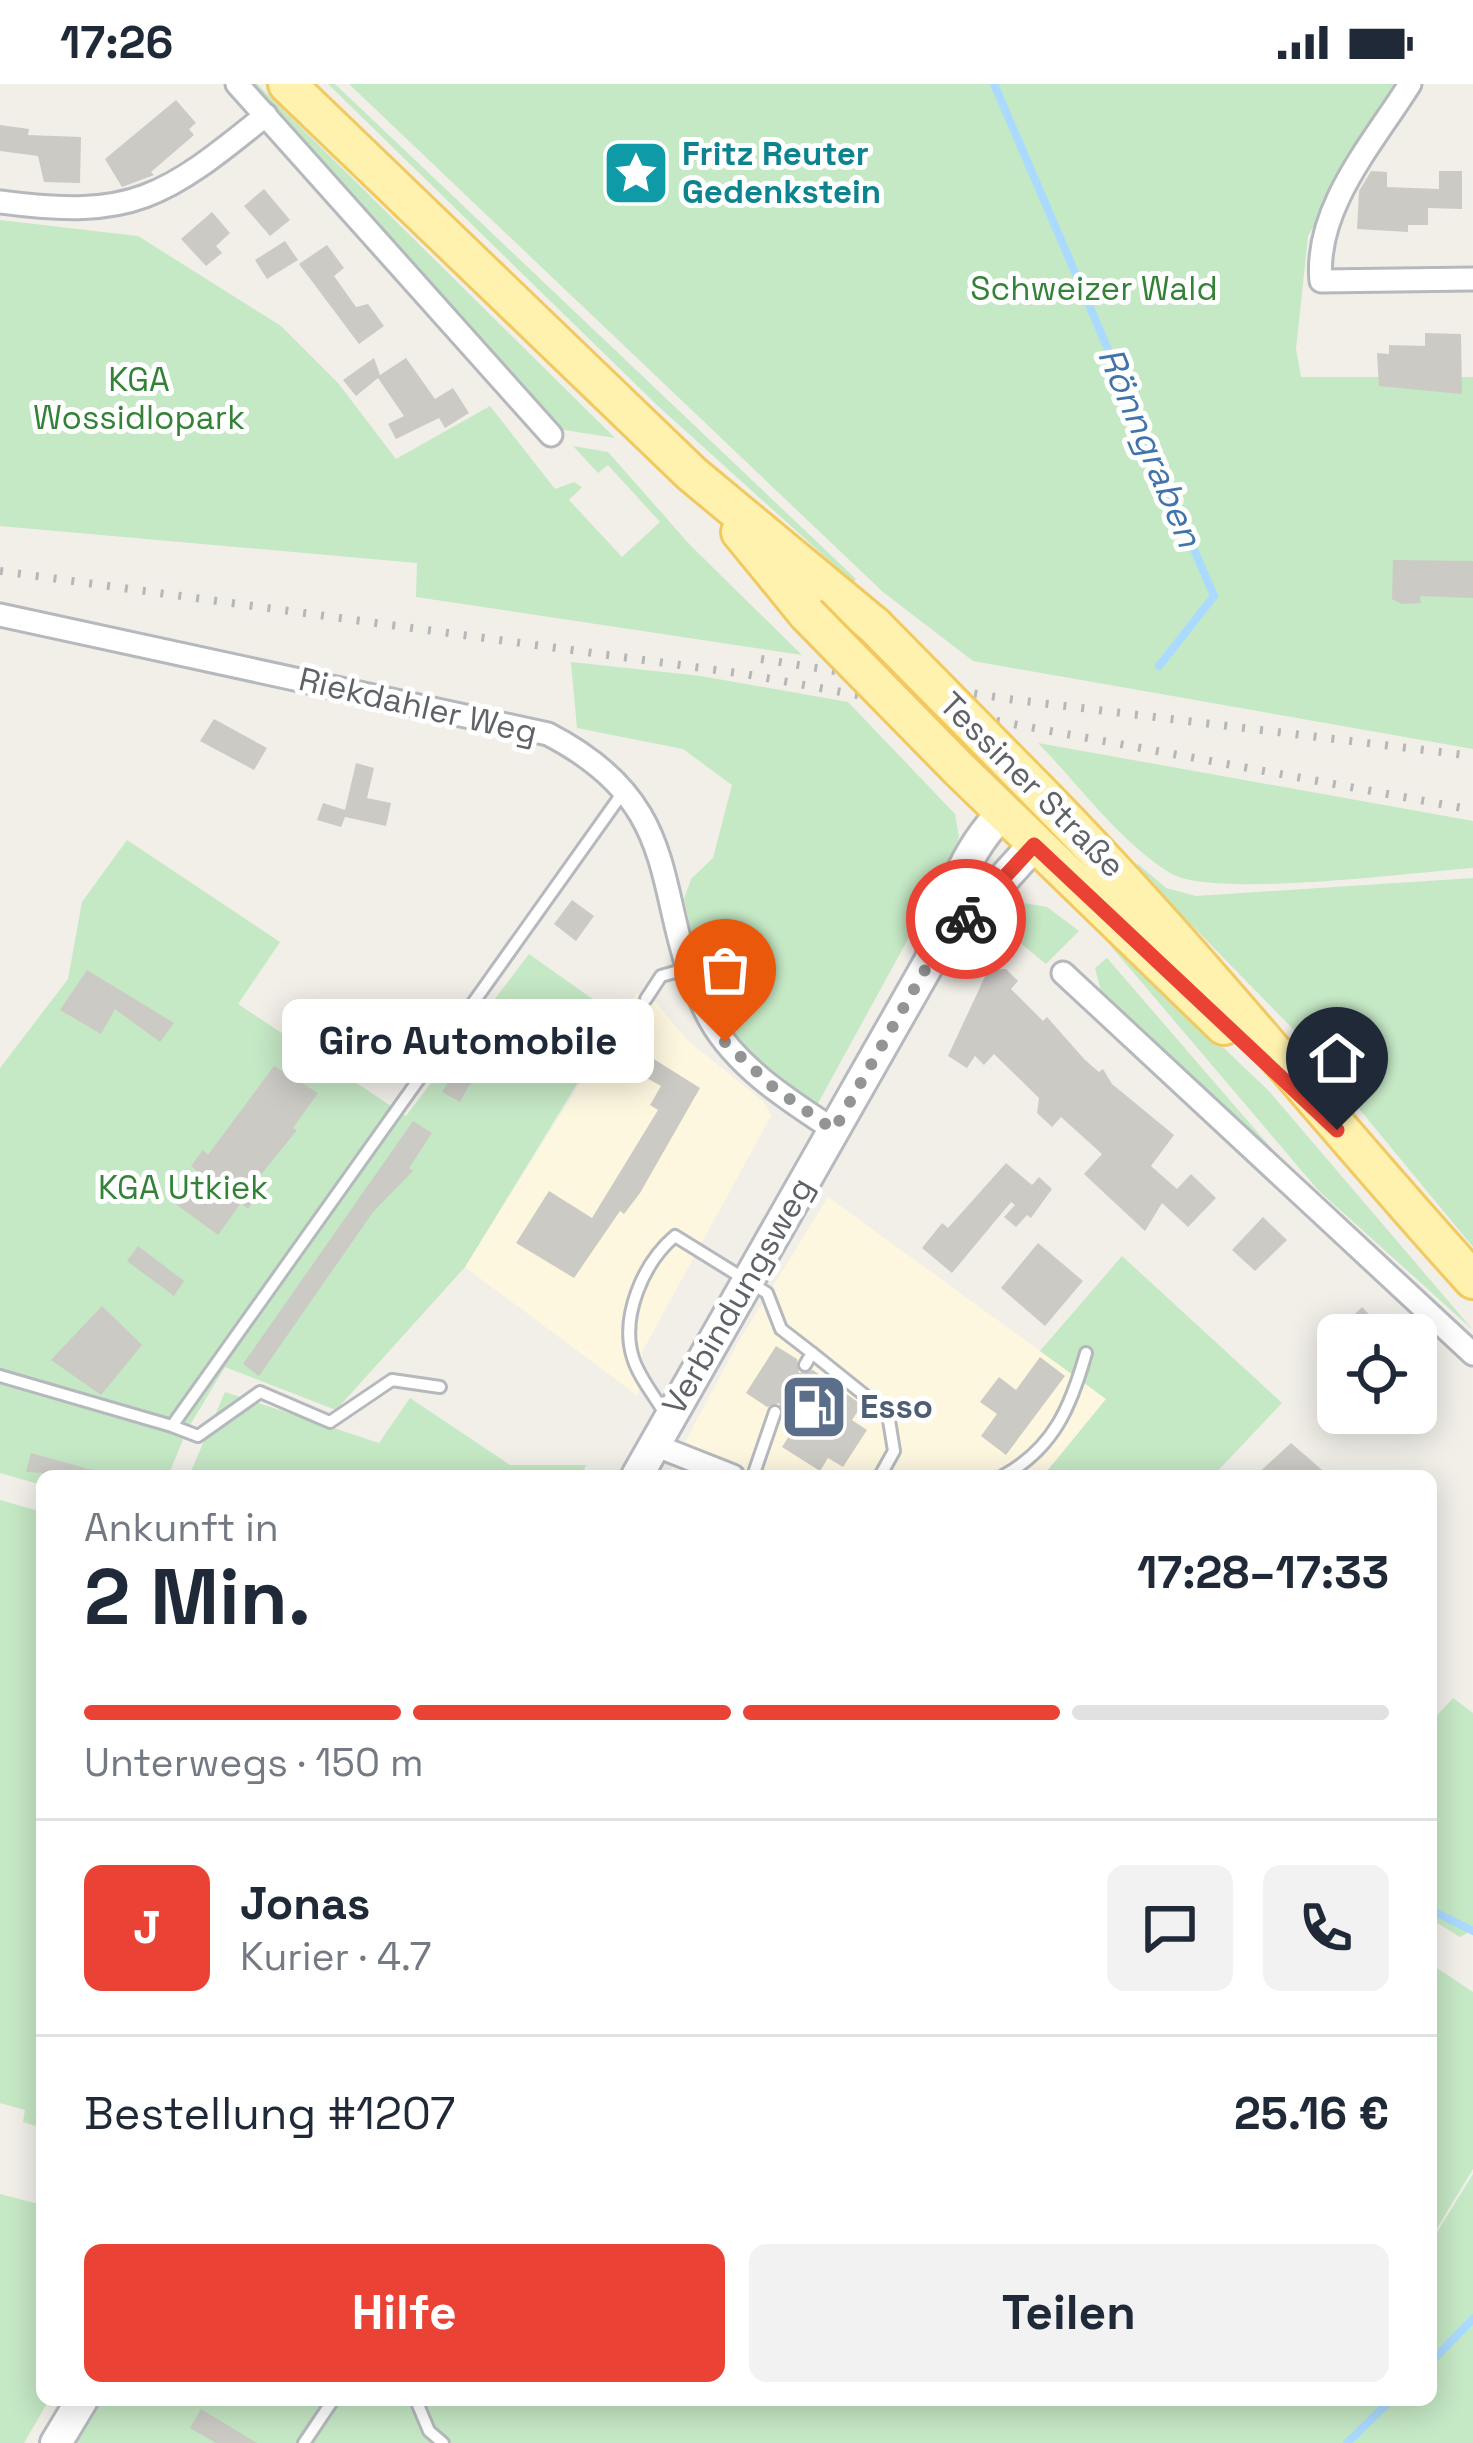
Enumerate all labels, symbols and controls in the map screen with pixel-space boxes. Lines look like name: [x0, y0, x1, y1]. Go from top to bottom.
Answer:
text: 17:26: [60, 14, 173, 71]
place label: Fritz Reuter Gedenkstein: [682, 133, 881, 213]
place icon: Fritz Reuter Gedenkstein: [601, 138, 671, 208]
park label: Schweizer Wald: [970, 268, 1218, 310]
water label: Rönngraben: [1087, 340, 1213, 555]
park label: KGA Wossidlopark: [33, 359, 245, 439]
street label: Riekdahler Weg: [295, 658, 541, 754]
street label: Tessiner Straße: [930, 683, 1134, 887]
courier: [906, 859, 1026, 979]
icon: bike: [933, 886, 999, 952]
pin: [674, 919, 776, 1042]
icon: bag: [692, 937, 758, 1003]
callout: Giro Automobile: [281, 1000, 653, 1084]
pin: [1286, 1007, 1388, 1130]
text: Giro Automobile: [318, 1016, 618, 1065]
icon: home: [1304, 1025, 1370, 1091]
park label: KGA Utkiek: [98, 1167, 268, 1209]
street label: Verbindungsweg: [653, 1170, 823, 1422]
map controls: [1317, 1314, 1437, 1434]
button: locate: [1317, 1314, 1437, 1434]
fuel station icon: Esso: [779, 1372, 849, 1442]
place label: Esso: [860, 1386, 933, 1428]
text: Ankunft in: [84, 1503, 279, 1552]
text: 17:28–17:33: [1137, 1544, 1389, 1601]
text: 2 Min.: [84, 1547, 311, 1647]
text: Unterwegs · 150 m: [84, 1738, 423, 1787]
button: chat: [1107, 1865, 1233, 1991]
button: phone: [1263, 1865, 1389, 1991]
text: Jonas: [240, 1875, 370, 1932]
text: J: [133, 1899, 161, 1956]
text: Kurier · 4.7: [240, 1932, 432, 1981]
text: Bestellung #1207: [84, 2085, 455, 2142]
text: 25.16 €: [1234, 2085, 1389, 2142]
button: Hilfe: [84, 2244, 725, 2382]
button: Teilen: [749, 2244, 1389, 2382]

